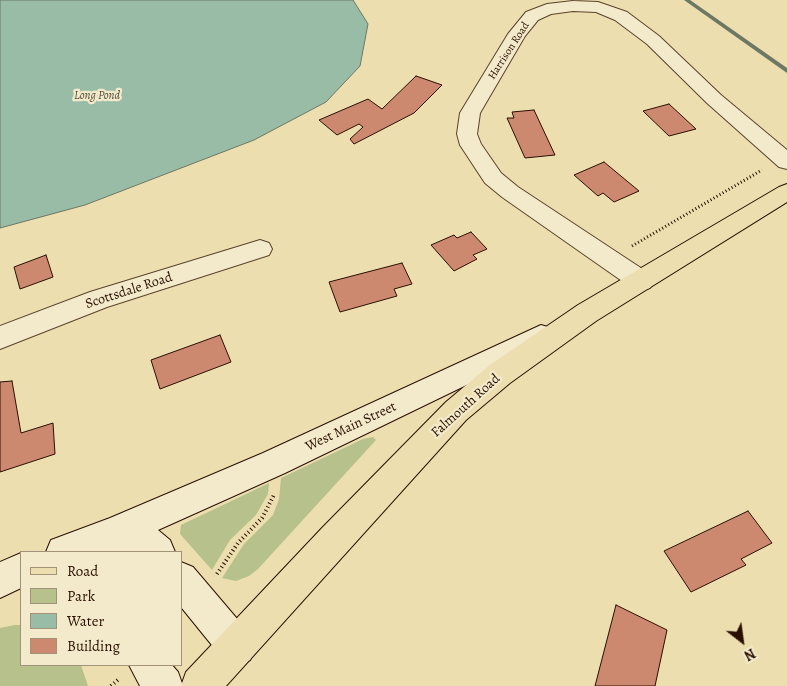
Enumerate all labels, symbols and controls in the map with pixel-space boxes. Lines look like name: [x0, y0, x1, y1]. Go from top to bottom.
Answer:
street label: Harrison Road: [486, 20, 532, 82]
water label: Long Pond: [74, 89, 120, 103]
street label: Scottsdale Road: [83, 269, 175, 313]
street label: Falmouth Road: [428, 371, 504, 441]
street label: West Main Street: [303, 399, 399, 455]
legend: [20, 551, 182, 666]
text: Road: [67, 561, 98, 581]
text: Park: [67, 586, 95, 606]
text: Water: [67, 611, 104, 631]
north arrow: [717, 616, 767, 666]
text: Building: [67, 636, 120, 656]
text: N: [741, 644, 759, 665]

